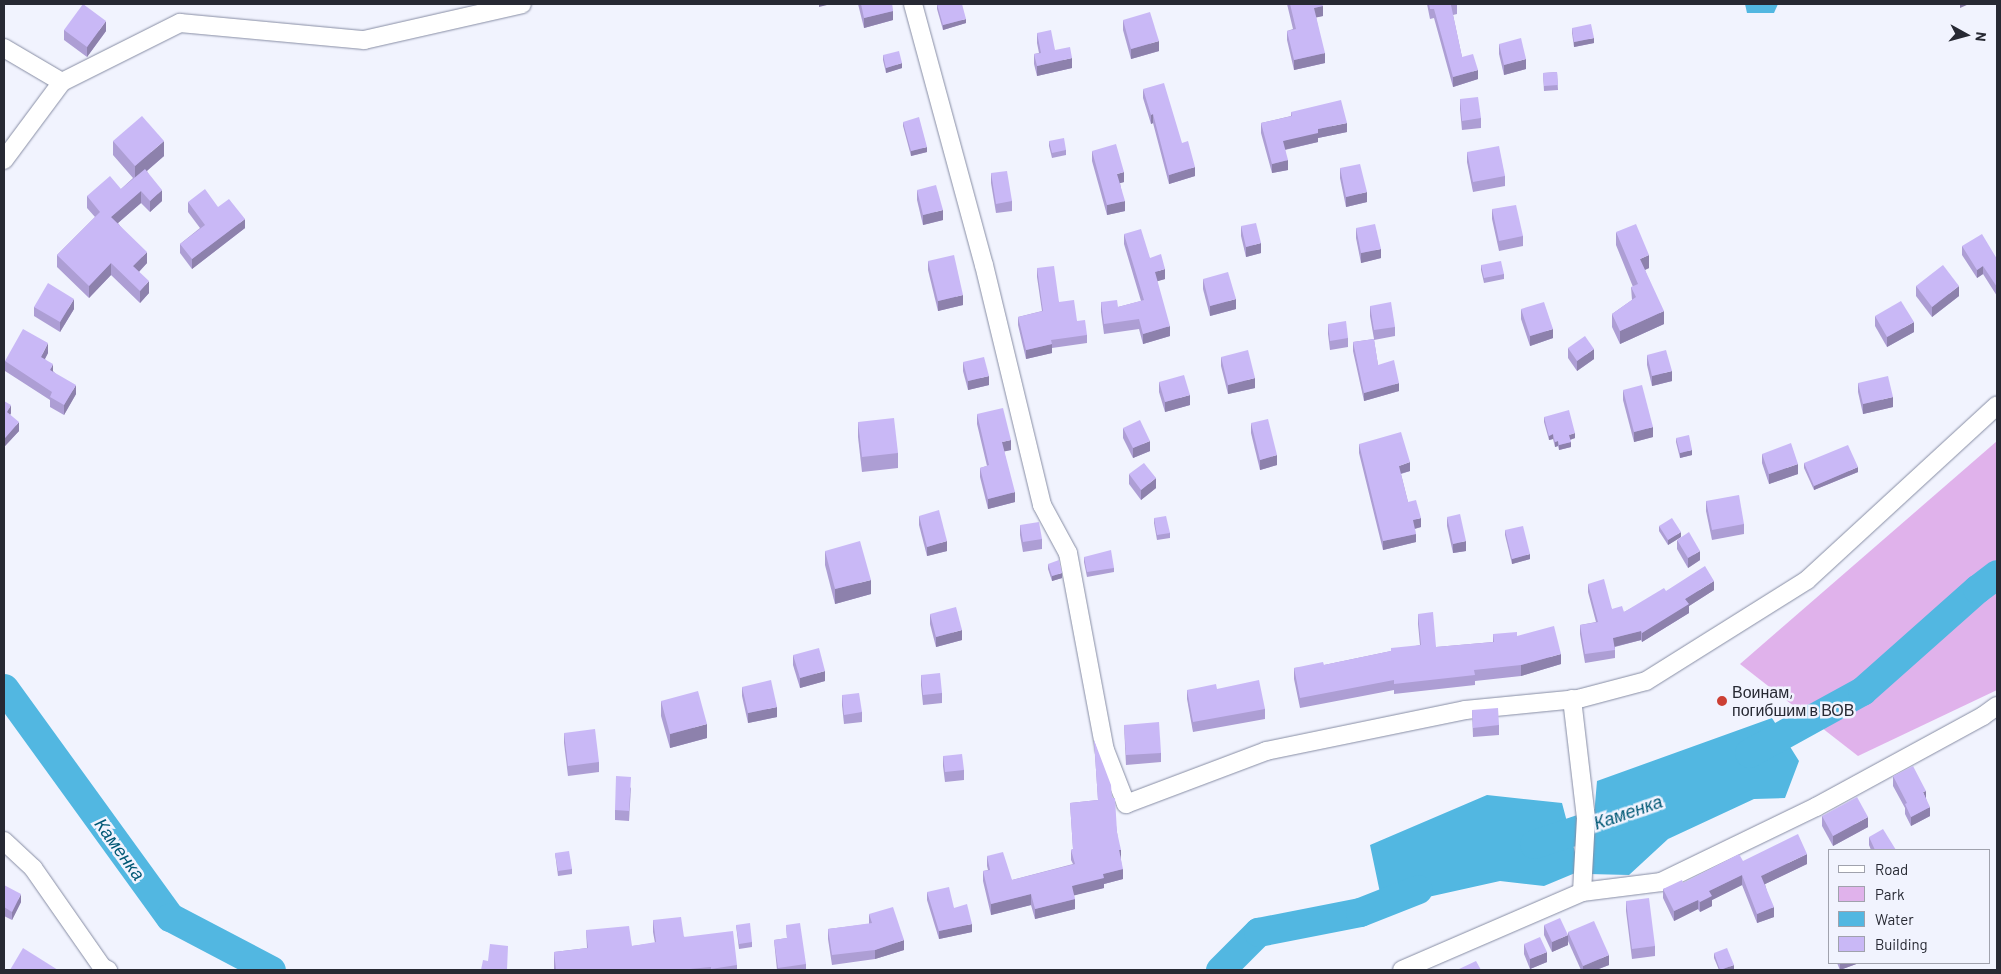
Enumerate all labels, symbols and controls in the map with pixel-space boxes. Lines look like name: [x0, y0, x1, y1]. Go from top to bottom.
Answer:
north arrow: [1941, 10, 1991, 60]
text: N: [1972, 31, 1990, 43]
place label: Воинам, погибшим в ВОВ: [1732, 682, 1854, 720]
marker: Воинам, погибшим в ВОВ: [1716, 695, 1728, 707]
water label: Каменка: [1591, 790, 1665, 834]
water label: Каменка: [90, 814, 150, 884]
legend: [1828, 849, 1991, 964]
text: Road: [1875, 860, 1908, 878]
text: Park: [1875, 885, 1904, 903]
text: Water: [1875, 910, 1914, 928]
text: Building: [1875, 935, 1928, 953]

